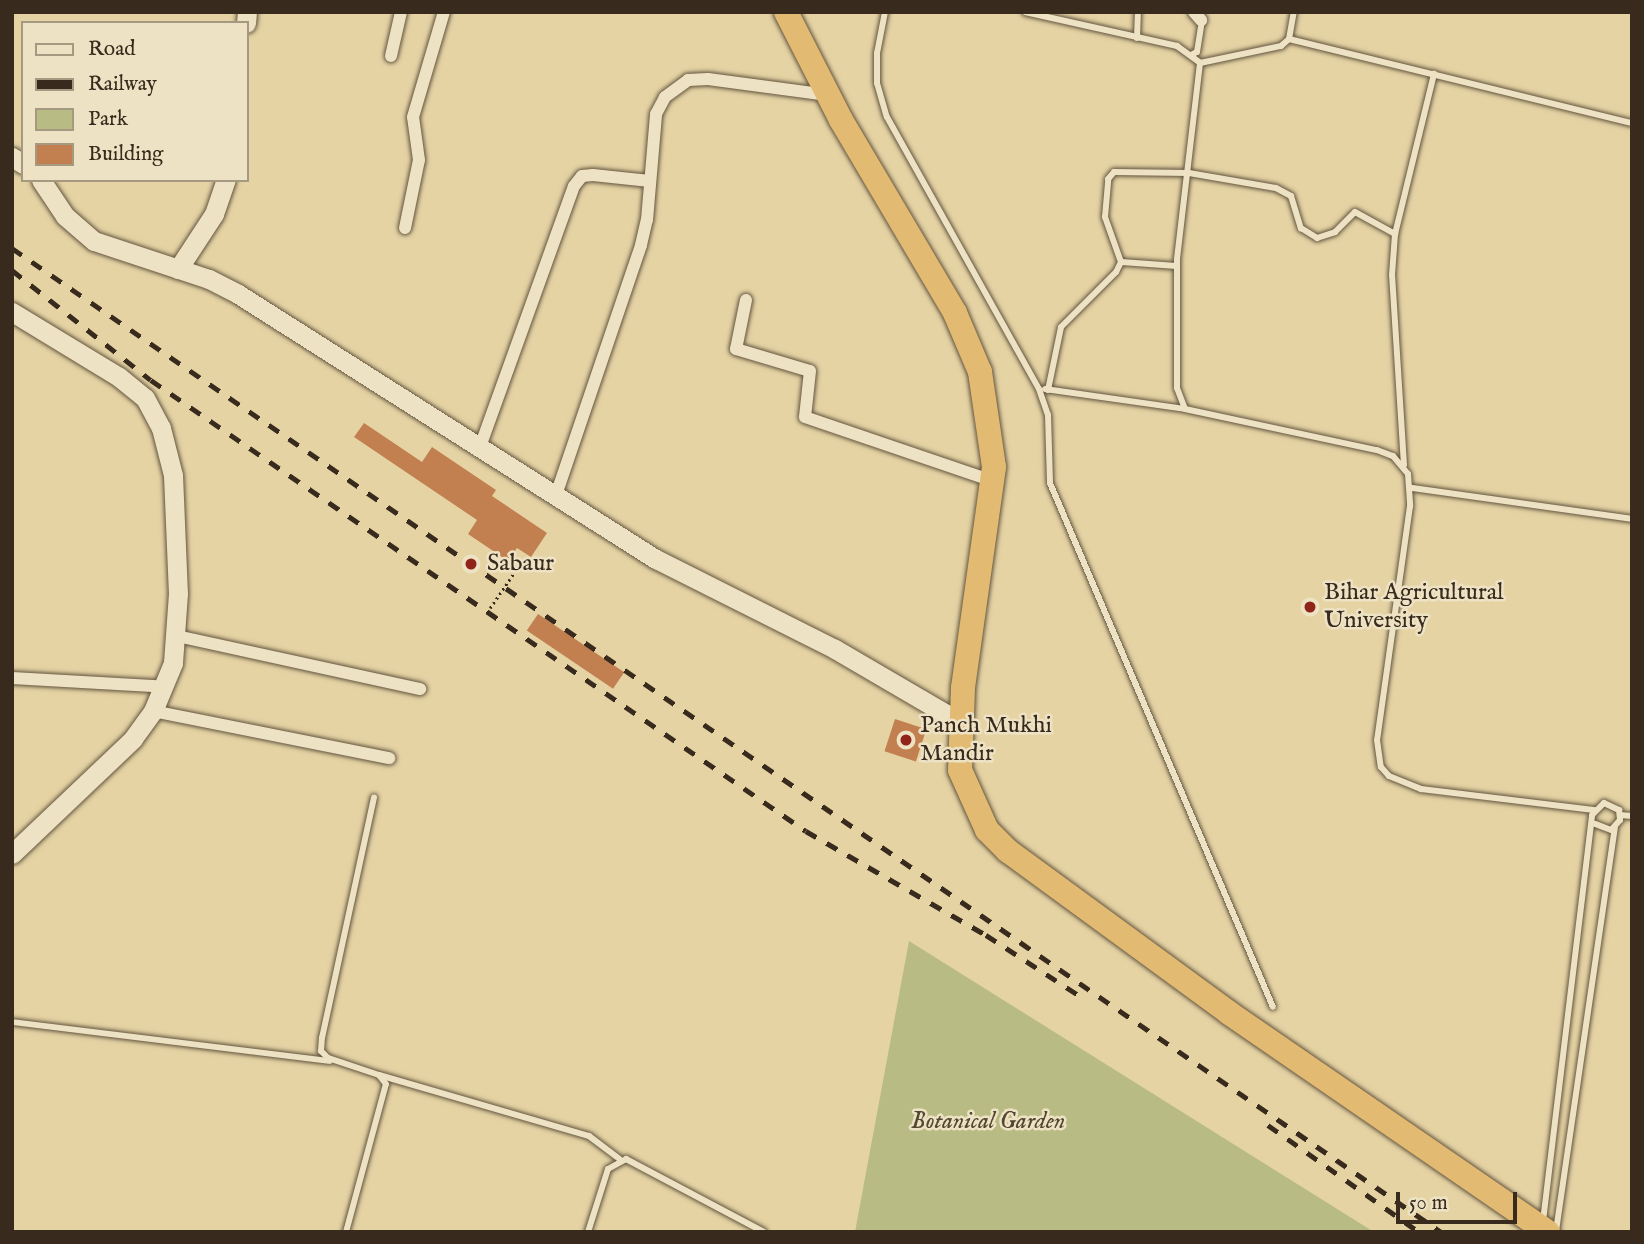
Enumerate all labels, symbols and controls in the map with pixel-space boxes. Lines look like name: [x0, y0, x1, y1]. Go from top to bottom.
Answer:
legend: [21, 21, 248, 182]
text: Road: [88, 36, 135, 63]
text: Railway: [88, 71, 157, 98]
text: Park: [88, 106, 128, 133]
text: Building: [88, 141, 163, 168]
place label: Sabaur: [487, 550, 554, 578]
marker: Sabaur: [461, 554, 481, 574]
place label: Bihar Agricultural University: [1324, 579, 1504, 635]
marker: Bihar Agricultural University: [1302, 599, 1318, 615]
place label: Panch Mukhi Mandir: [920, 712, 1052, 768]
marker: Panch Mukhi Mandir: [898, 732, 914, 748]
park label: Botanical Garden: [911, 1108, 1065, 1136]
scale bar: [1399, 1178, 1520, 1222]
text: 50 m: [1409, 1190, 1448, 1217]

